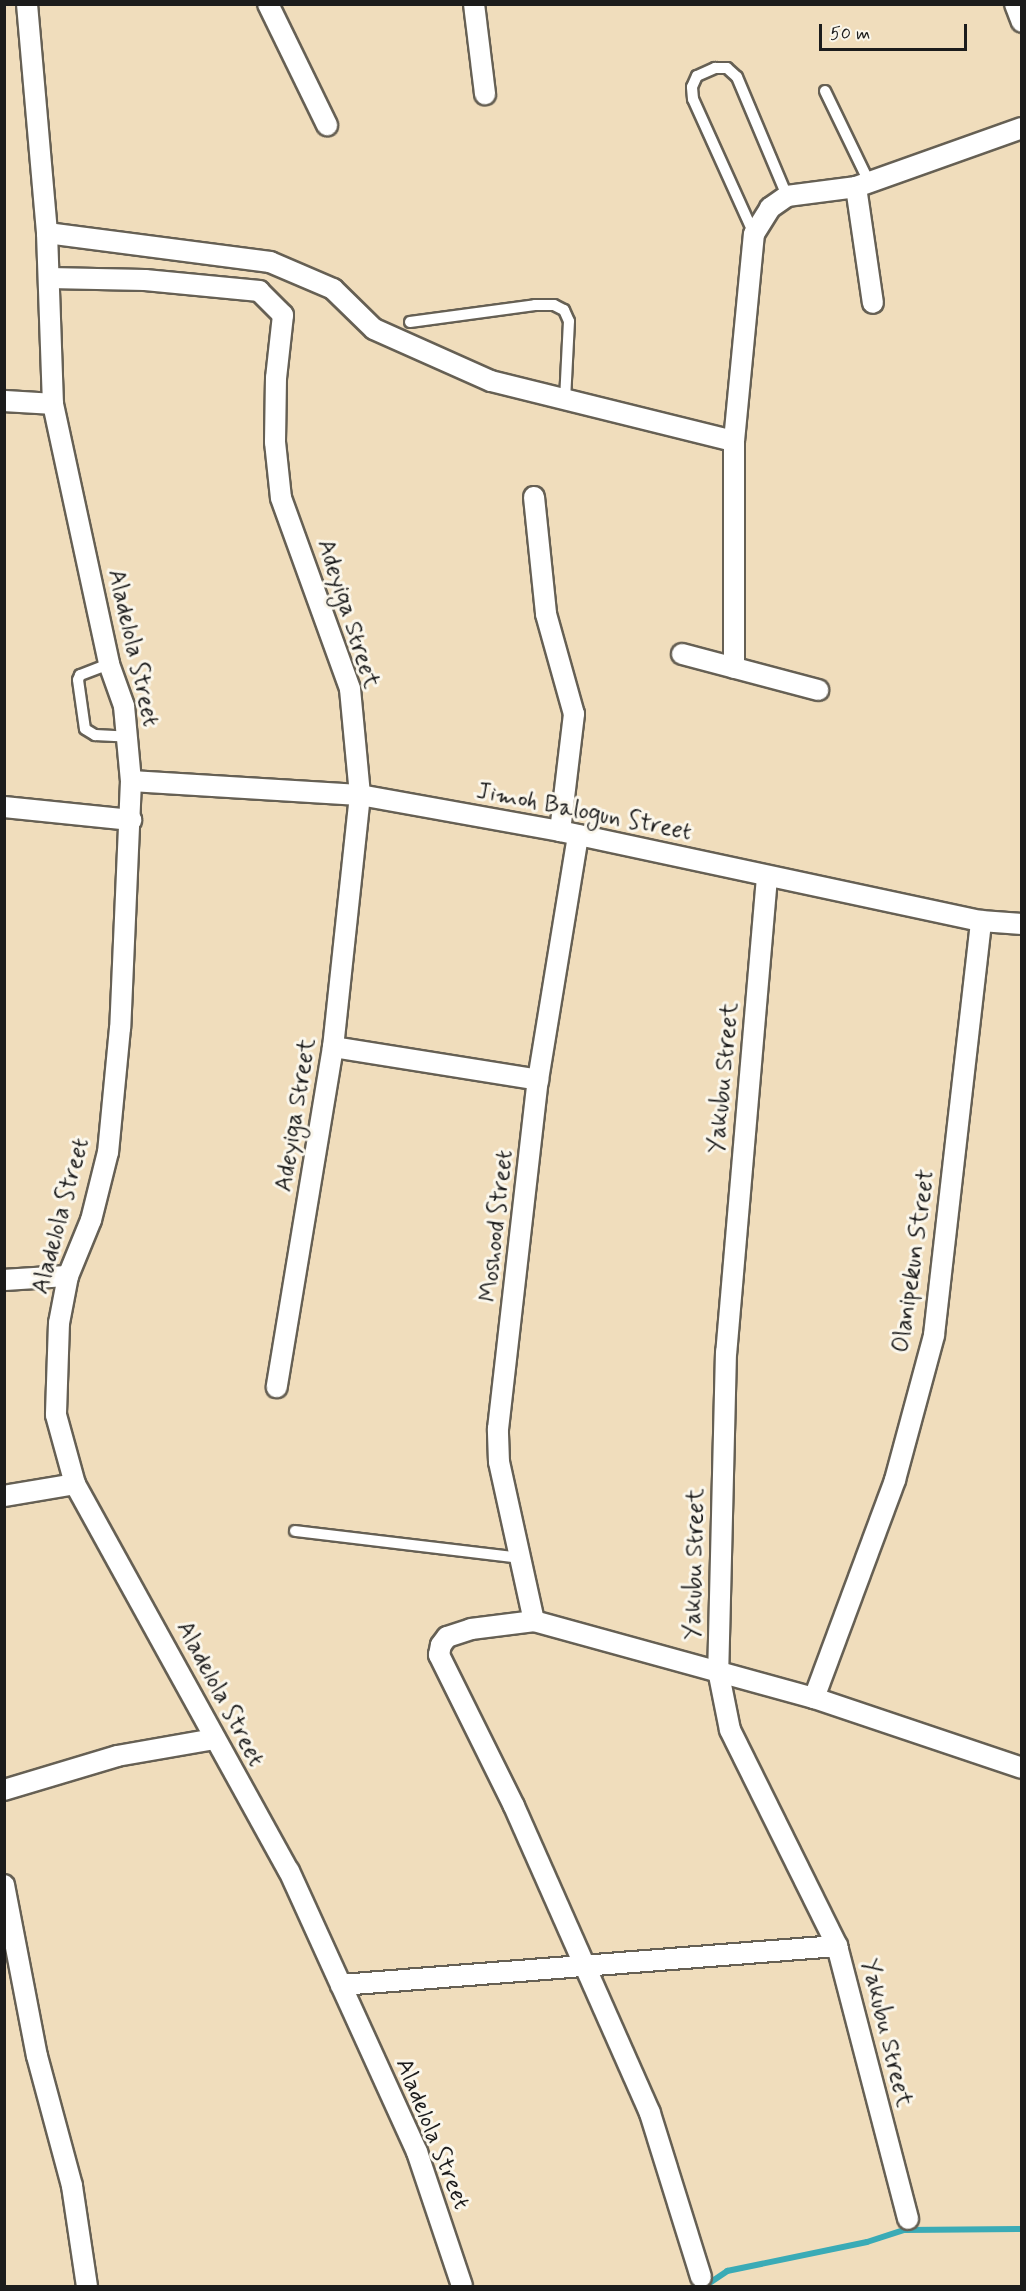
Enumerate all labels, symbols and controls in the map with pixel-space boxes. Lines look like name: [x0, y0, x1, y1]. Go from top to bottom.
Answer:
scale bar: [822, 12, 970, 50]
text: 50 m: [830, 22, 870, 46]
street label: Adeyiga Street: [310, 536, 386, 692]
street label: Aladelola Street: [100, 565, 166, 731]
street label: Jimoh Balogun Street: [471, 776, 697, 848]
street label: Yakubu Street: [703, 1001, 745, 1155]
street label: Adeyiga Street: [270, 1036, 322, 1194]
street label: Aladelola Street: [26, 1133, 96, 1299]
street label: Moshood Street: [474, 1146, 520, 1306]
street label: Olanipekun Street: [887, 1168, 941, 1354]
street label: Yakubu Street: [679, 1488, 711, 1640]
street label: Aladelola Street: [169, 1615, 271, 1773]
street label: Yakubu Street: [854, 1956, 918, 2110]
street label: Aladelola Street: [388, 2052, 476, 2216]

